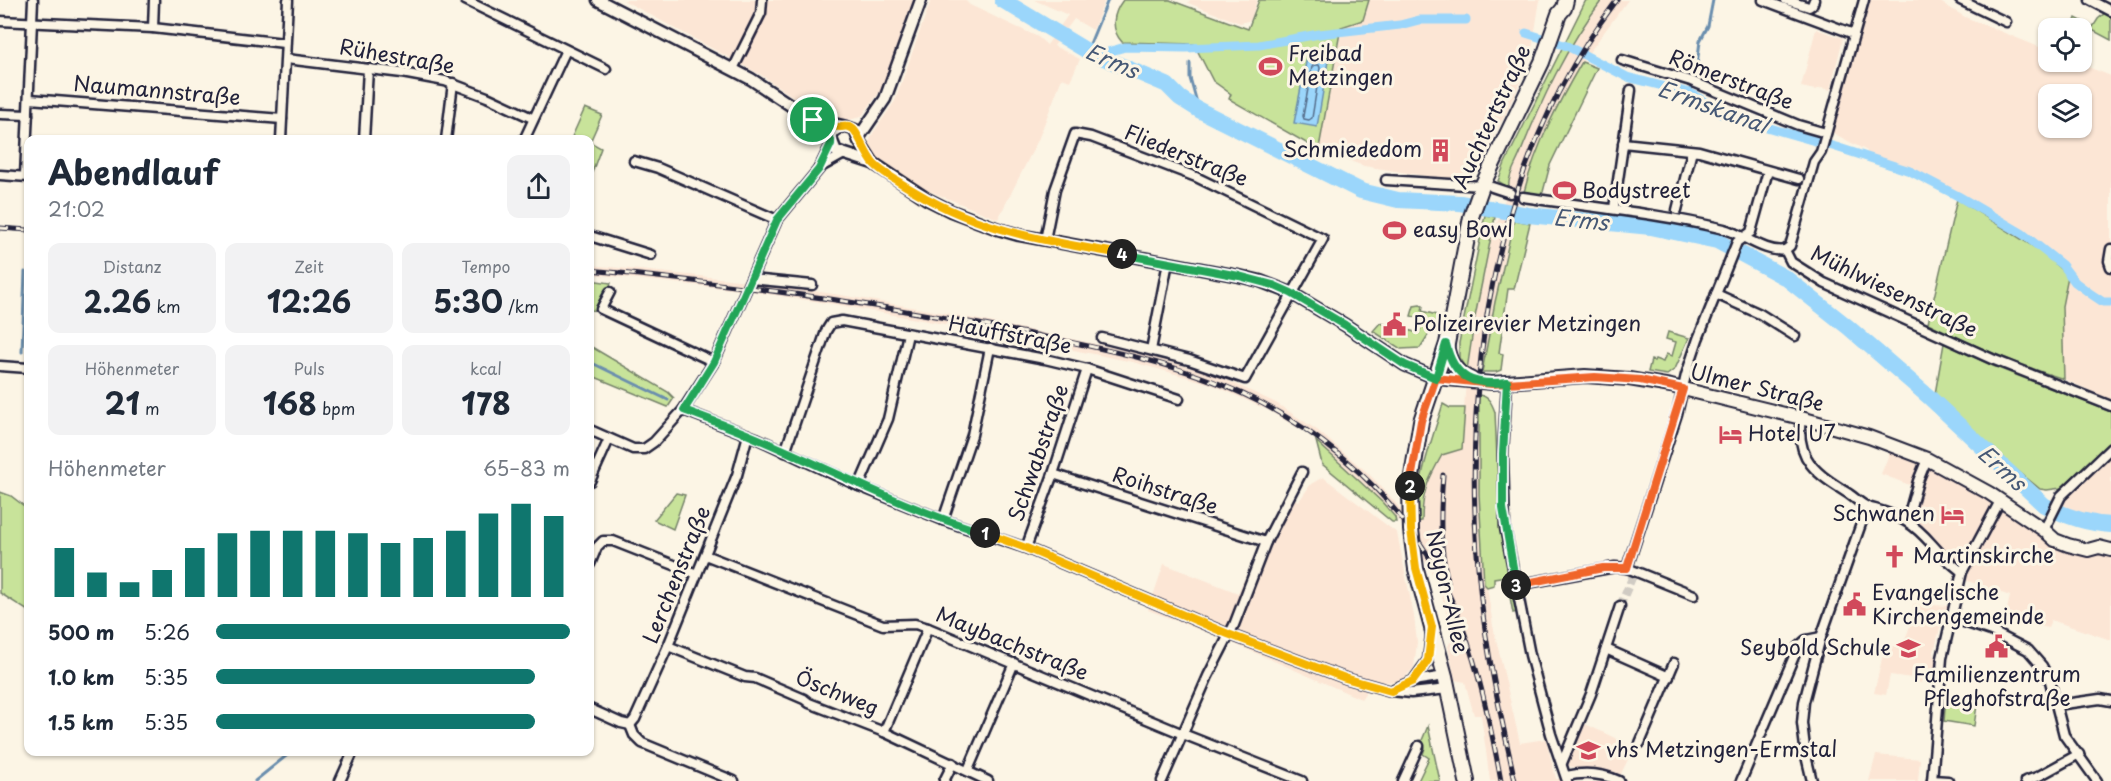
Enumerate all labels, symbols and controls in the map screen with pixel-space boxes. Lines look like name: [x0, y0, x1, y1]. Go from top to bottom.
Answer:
map controls: [2038, 18, 2092, 138]
button: locate: [2038, 18, 2092, 72]
street label: Rühestraße: [337, 29, 457, 81]
water label: Erms: [1081, 33, 1146, 86]
place label: Freibad Metzingen: [1288, 36, 1393, 92]
street label: Auchtertstraße: [1443, 39, 1538, 194]
street label: Römerstraße: [1665, 40, 1799, 117]
sports icon: Freibad Metzingen: [1257, 53, 1283, 79]
street label: Naumannstraße: [72, 66, 242, 112]
water label: Ermskanal: [1654, 70, 1776, 142]
button: layers: [2038, 84, 2092, 138]
pin: [787, 94, 838, 145]
icon: arrive: [796, 103, 829, 136]
street label: Fliederstraße: [1120, 115, 1253, 194]
place label: Schmiededom: [1283, 132, 1422, 164]
building icon: Schmiededom: [1427, 137, 1453, 163]
text: Abendlauf: [48, 146, 219, 196]
button: share: [507, 155, 570, 218]
place label: Bodystreet: [1582, 173, 1691, 205]
sports icon: Bodystreet: [1551, 178, 1577, 204]
text: 21:02: [48, 194, 105, 224]
water label: Erms: [1552, 199, 1612, 238]
place label: easy Bowl: [1413, 212, 1513, 244]
sports icon: easy Bowl: [1382, 217, 1408, 243]
street label: Mühlwiesenstraße: [1806, 236, 1984, 345]
pin: 4: [1107, 239, 1137, 269]
text: 4: [1117, 242, 1127, 266]
text: Distanz: [103, 254, 161, 278]
text: Zeit: [294, 254, 324, 278]
text: Tempo: [462, 254, 510, 278]
text: 2.26: [84, 278, 151, 323]
text: 12:26: [267, 278, 351, 323]
text: 5:30: [433, 278, 503, 323]
text: km: [151, 294, 180, 318]
text: /km: [503, 294, 539, 318]
street label: Hauffstraße: [946, 305, 1075, 361]
place label: Polizeirevier Metzingen: [1413, 306, 1641, 338]
public building icon: Polizeirevier Metzingen: [1382, 311, 1408, 337]
street label: Ulmer Straße: [1687, 354, 1828, 418]
text: Höhenmeter: [85, 356, 179, 380]
text: Puls: [294, 356, 324, 380]
text: kcal: [470, 356, 502, 380]
street label: Schwabstraße: [999, 379, 1076, 525]
text: 21: [104, 380, 140, 425]
text: 168: [263, 380, 317, 425]
text: 178: [461, 380, 511, 425]
text: m: [140, 396, 160, 420]
text: bpm: [317, 396, 355, 420]
place label: Hotel U7: [1748, 416, 1836, 448]
hotel icon: Hotel U7: [1717, 421, 1743, 447]
water label: Erms: [1972, 436, 2036, 498]
text: Höhenmeter: [48, 453, 166, 483]
text: 65–83 m: [483, 453, 570, 483]
street label: Roihstraße: [1109, 457, 1223, 521]
pin: 2: [1395, 471, 1425, 501]
text: 2: [1404, 474, 1416, 498]
place label: Schwanen: [1832, 496, 1935, 528]
street label: Lerchenstraße: [633, 501, 717, 648]
hotel icon: Schwanen: [1940, 501, 1966, 527]
pin: 1: [970, 518, 1000, 548]
text: 1: [981, 521, 989, 545]
street label: Noyon-Allee: [1419, 527, 1479, 656]
place label: Martinskirche: [1913, 538, 2054, 570]
church icon: Martinskirche: [1882, 543, 1908, 569]
pin: 3: [1501, 570, 1531, 600]
text: 3: [1511, 573, 1521, 597]
place label: Evangelische Kirchengemeinde: [1872, 575, 2044, 631]
public building icon: Evangelische Kirchengemeinde: [1841, 592, 1867, 618]
street label: Maybachstraße: [932, 597, 1094, 687]
text: 500 m: [48, 617, 115, 647]
text: 5:26: [144, 617, 190, 647]
place label: Seybold Schule: [1740, 630, 1891, 662]
public building icon: Familienzentrum Pfleghofstraße: [1984, 634, 2010, 660]
school or university icon: Seybold Schule: [1896, 635, 1922, 661]
place label: Familienzentrum Pfleghofstraße: [1913, 657, 2081, 713]
street label: Öschweg: [791, 660, 884, 722]
text: 1.0 km: [48, 662, 115, 692]
text: 5:35: [144, 662, 188, 692]
text: 1.5 km: [48, 707, 114, 737]
text: 5:35: [144, 707, 188, 737]
place label: vhs Metzingen-Ermstal: [1606, 732, 1837, 764]
school or university icon: vhs Metzingen-Ermstal: [1575, 737, 1601, 763]

